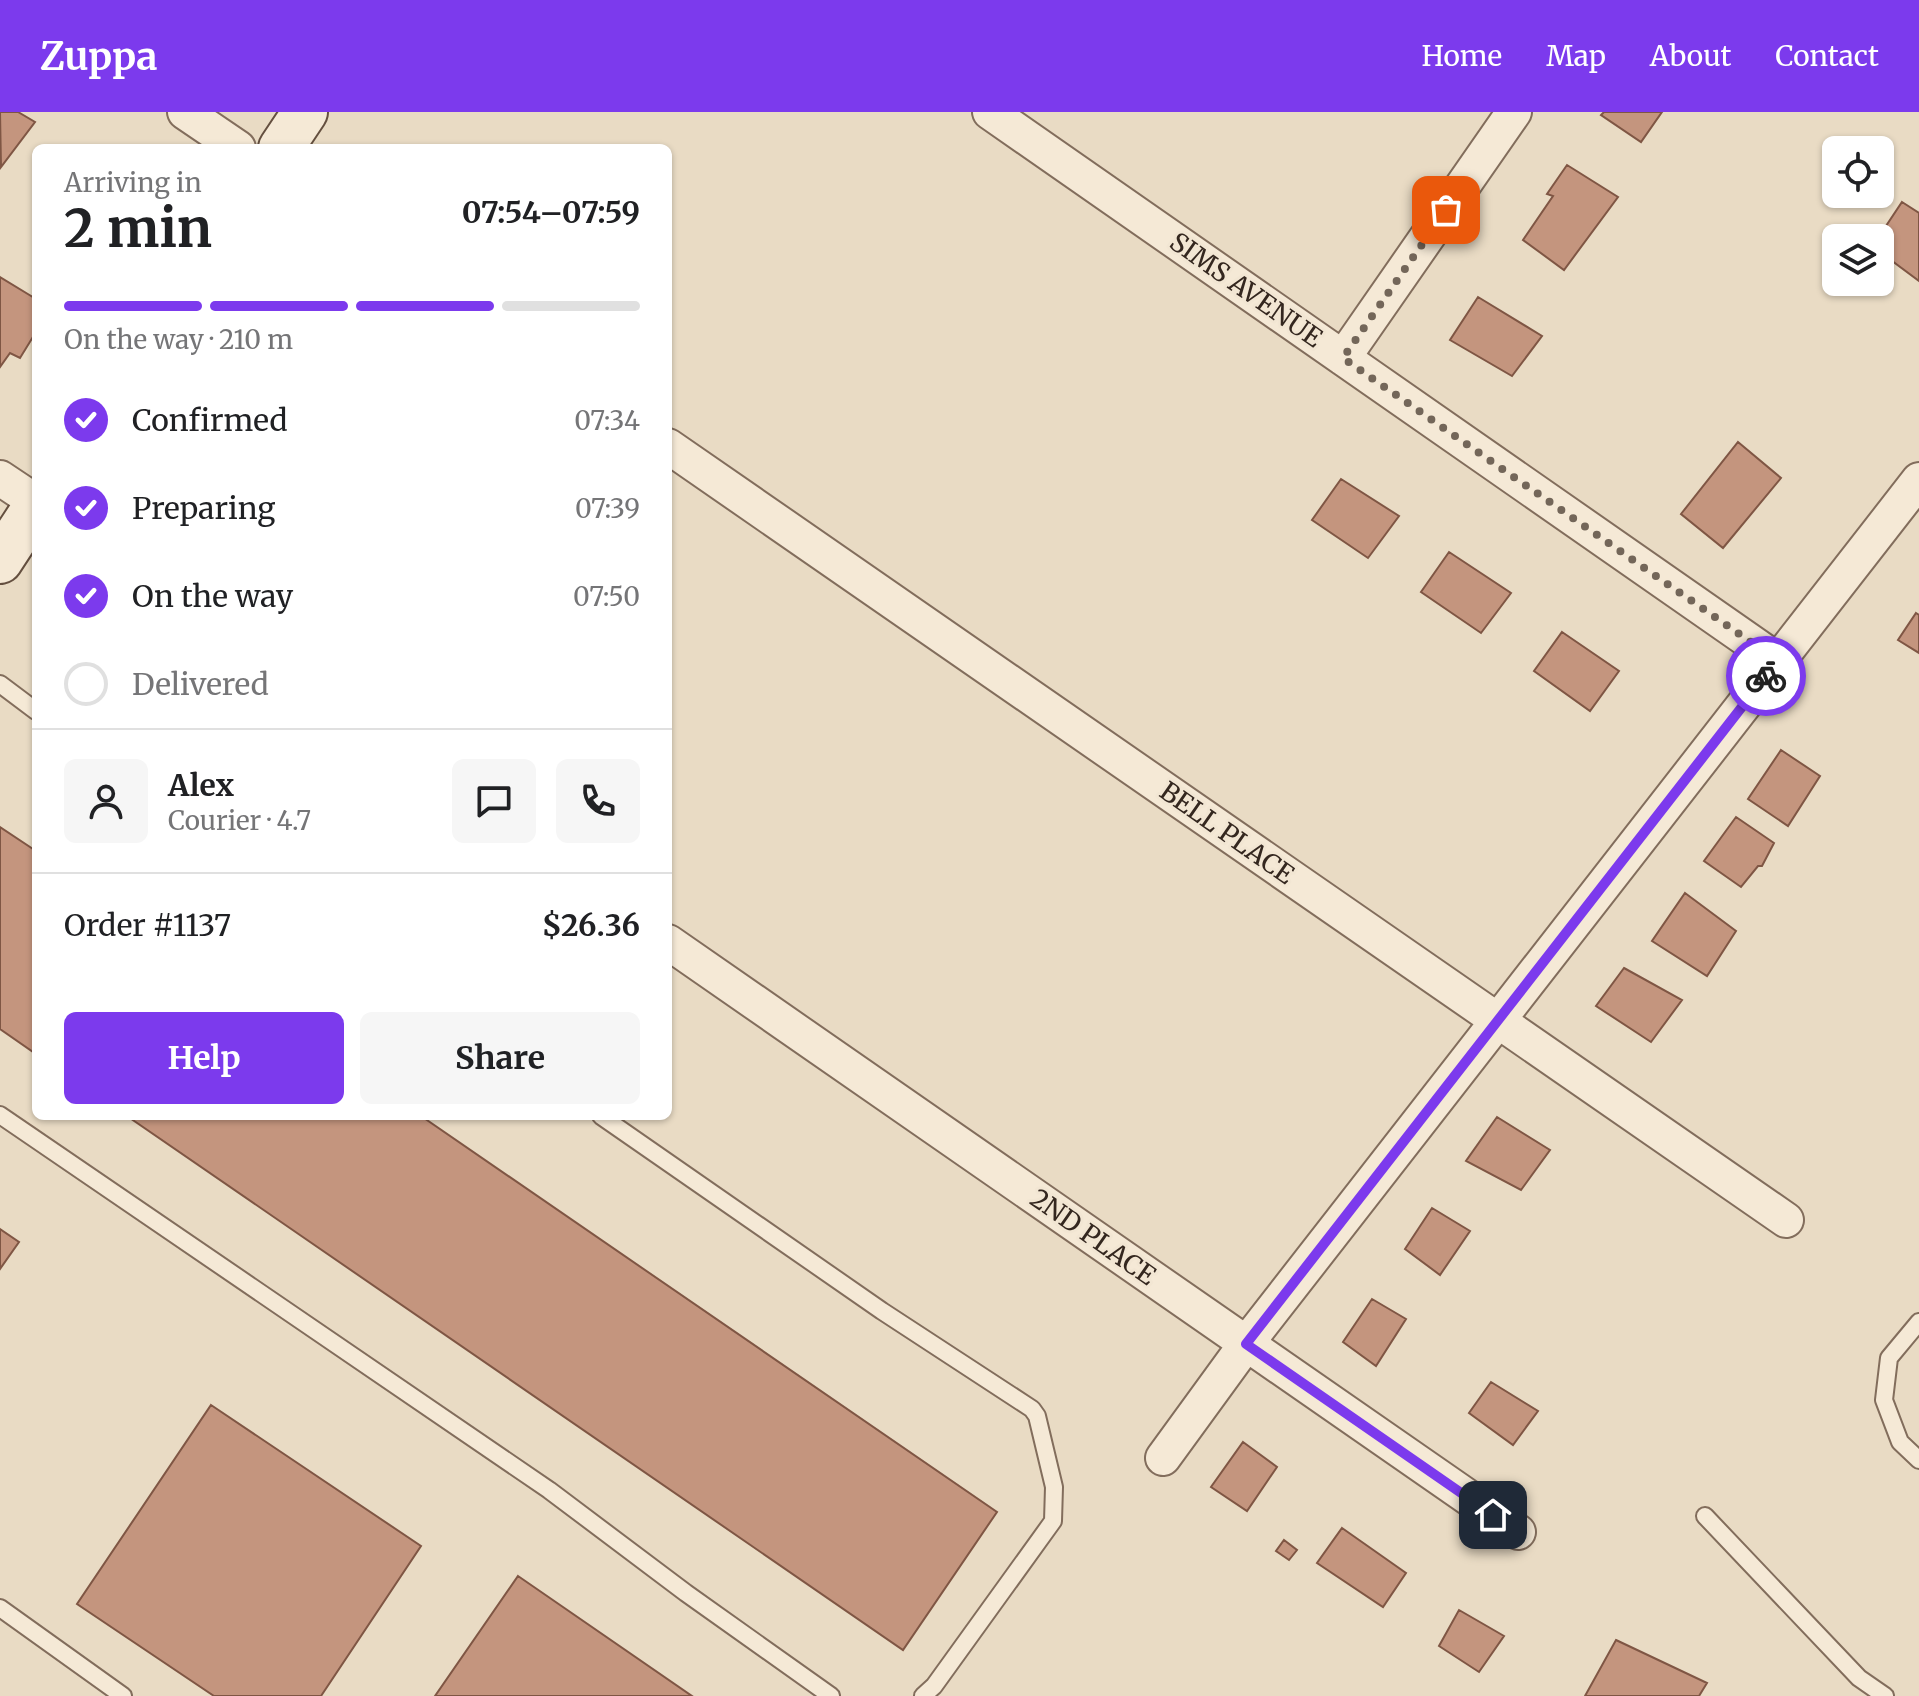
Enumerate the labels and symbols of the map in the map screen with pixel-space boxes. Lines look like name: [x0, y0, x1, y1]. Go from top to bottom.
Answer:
pin: [1412, 176, 1480, 244]
street label: SIMS AVENUE: [1164, 225, 1329, 355]
courier: [1726, 636, 1806, 716]
street label: BELL PLACE: [1154, 774, 1301, 891]
street label: 2ND PLACE: [1024, 1181, 1163, 1292]
pin: [1459, 1481, 1527, 1549]

